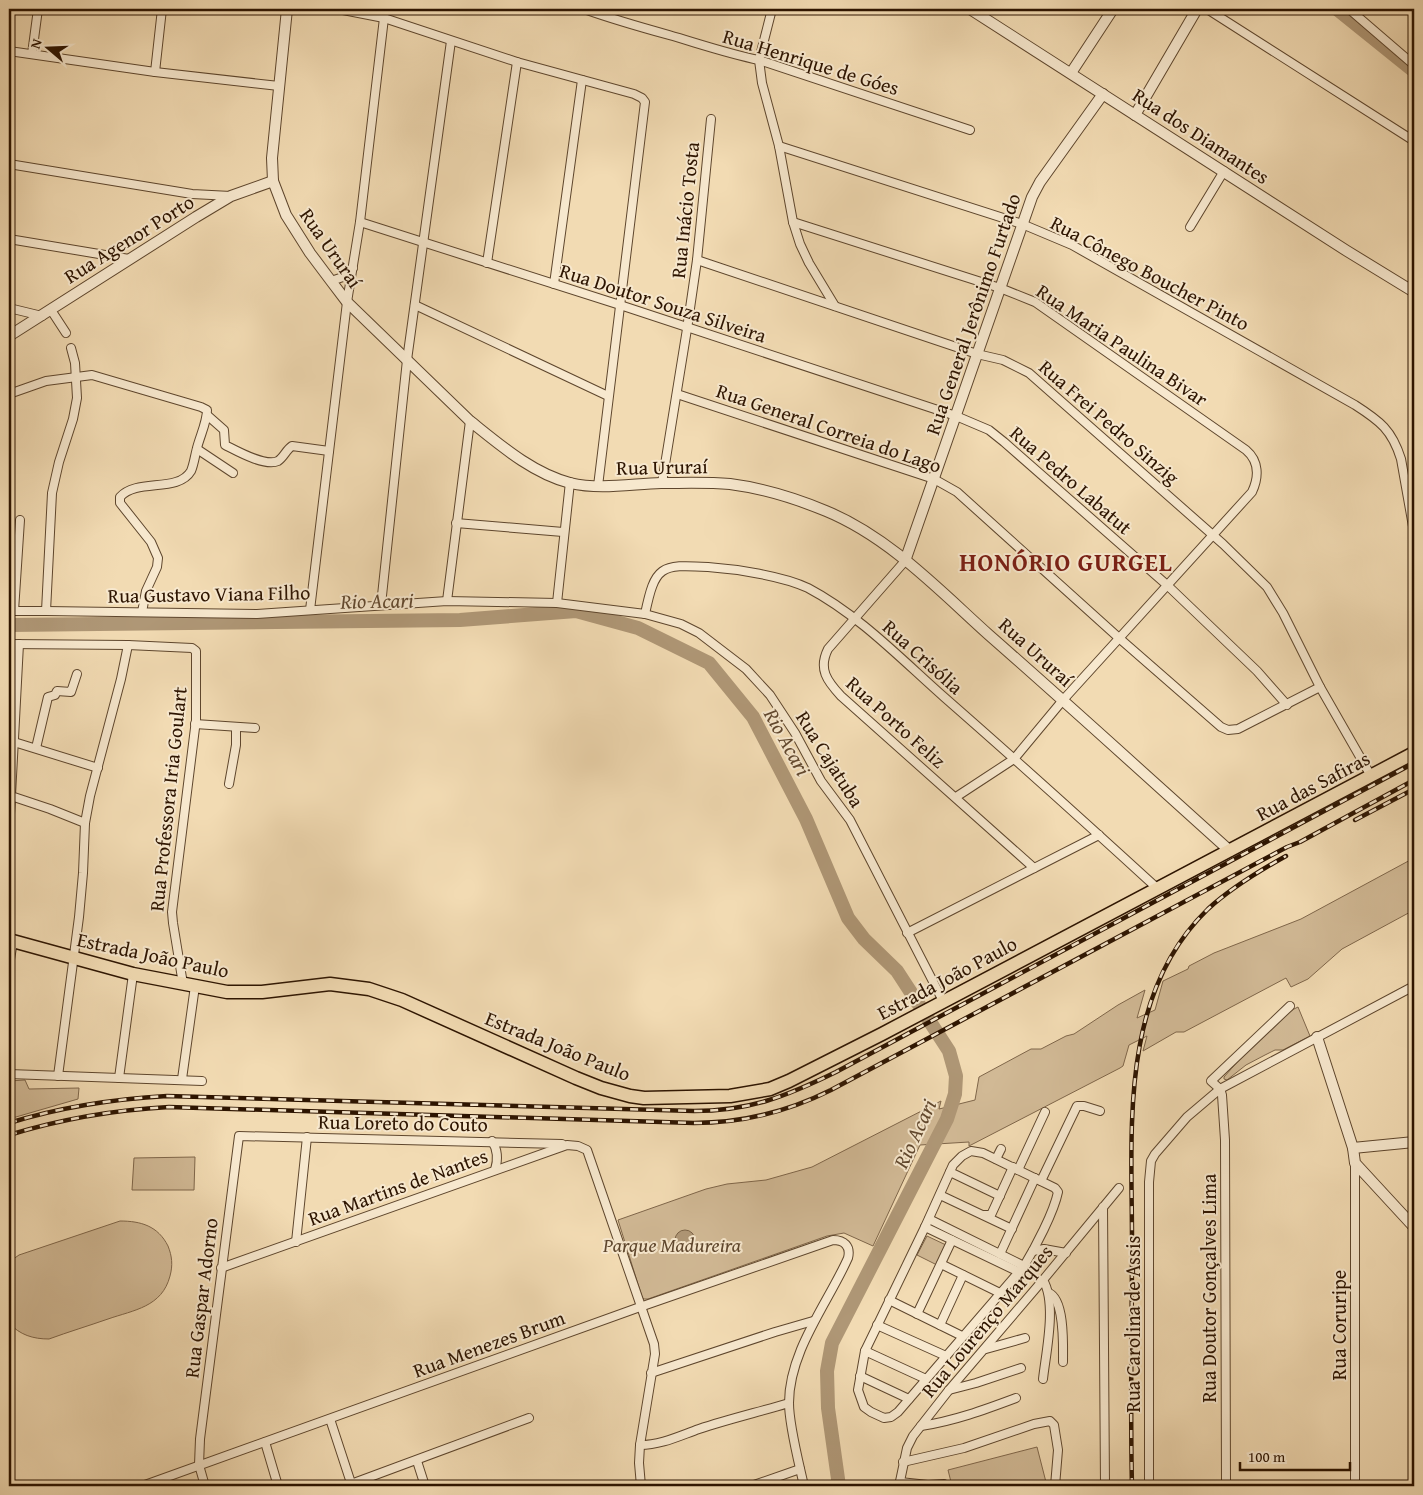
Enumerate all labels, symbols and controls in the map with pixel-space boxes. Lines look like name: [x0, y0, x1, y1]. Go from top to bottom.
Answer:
street label: Rua Henrique de Góes: [719, 21, 903, 102]
north arrow: [22, 22, 72, 72]
text: N: [25, 35, 47, 51]
street label: Rua dos Diamantes: [1127, 80, 1275, 191]
street label: Rua Inácio Tosta: [663, 140, 706, 280]
street label: Rua Agenor Porto: [58, 187, 199, 290]
street label: Rua General Jerônimo Furtado: [918, 189, 1028, 438]
street label: Rua Ururaí: [293, 202, 370, 294]
street label: Rua Cônego Boucher Pinto: [1046, 208, 1255, 337]
street label: Rua Doutor Souza Silveira: [556, 255, 771, 350]
street label: Rua Maria Paulina Bivar: [1031, 276, 1214, 413]
street label: Rua Frei Pedro Sinzig: [1033, 352, 1186, 491]
street label: Rua General Correia do Lago: [713, 375, 946, 480]
street label: Rua Pedro Labatut: [1004, 418, 1139, 541]
street label: Rua Ururaí: [616, 451, 708, 482]
district label: HONÓRIO GURGEL: [959, 544, 1173, 580]
street label: Rua Gustavo Viana Filho: [107, 577, 311, 610]
water label: Rio Acari: [339, 584, 414, 617]
street label: Rua Ururaí: [993, 610, 1080, 693]
street label: Rua Crisólia: [877, 612, 971, 701]
street label: Rua Porto Feliz: [840, 669, 953, 775]
street label: Rua Professora Iria Goulart: [141, 685, 194, 913]
water label: Rio Acari: [756, 701, 819, 782]
street label: Rua Cajatuba: [789, 705, 872, 813]
street label: Rua das Safiras: [1251, 743, 1375, 828]
street label: Estrada João Paulo: [74, 924, 232, 985]
street label: Estrada João Paulo: [872, 928, 1022, 1027]
street label: Estrada João Paulo: [481, 1003, 635, 1088]
water label: Rio Acari: [885, 1094, 944, 1174]
street label: Rua Loreto do Couto: [318, 1107, 488, 1138]
street label: Rua Martins de Nantes: [304, 1141, 492, 1233]
street label: Rua Doutor Gonçalves Lima: [1194, 1173, 1223, 1402]
street label: Rua Gaspar Adorno: [176, 1216, 225, 1380]
park label: Parque Madureira: [602, 1230, 742, 1259]
street label: Rua Carolina de Assis: [1118, 1235, 1147, 1413]
street label: Rua Lourenço Marques: [914, 1238, 1059, 1403]
street label: Rua Coruripe: [1324, 1270, 1353, 1380]
street label: Rua Menezes Brum: [409, 1302, 569, 1384]
scale bar: [1240, 1440, 1350, 1472]
text: 100 m: [1248, 1446, 1286, 1467]

